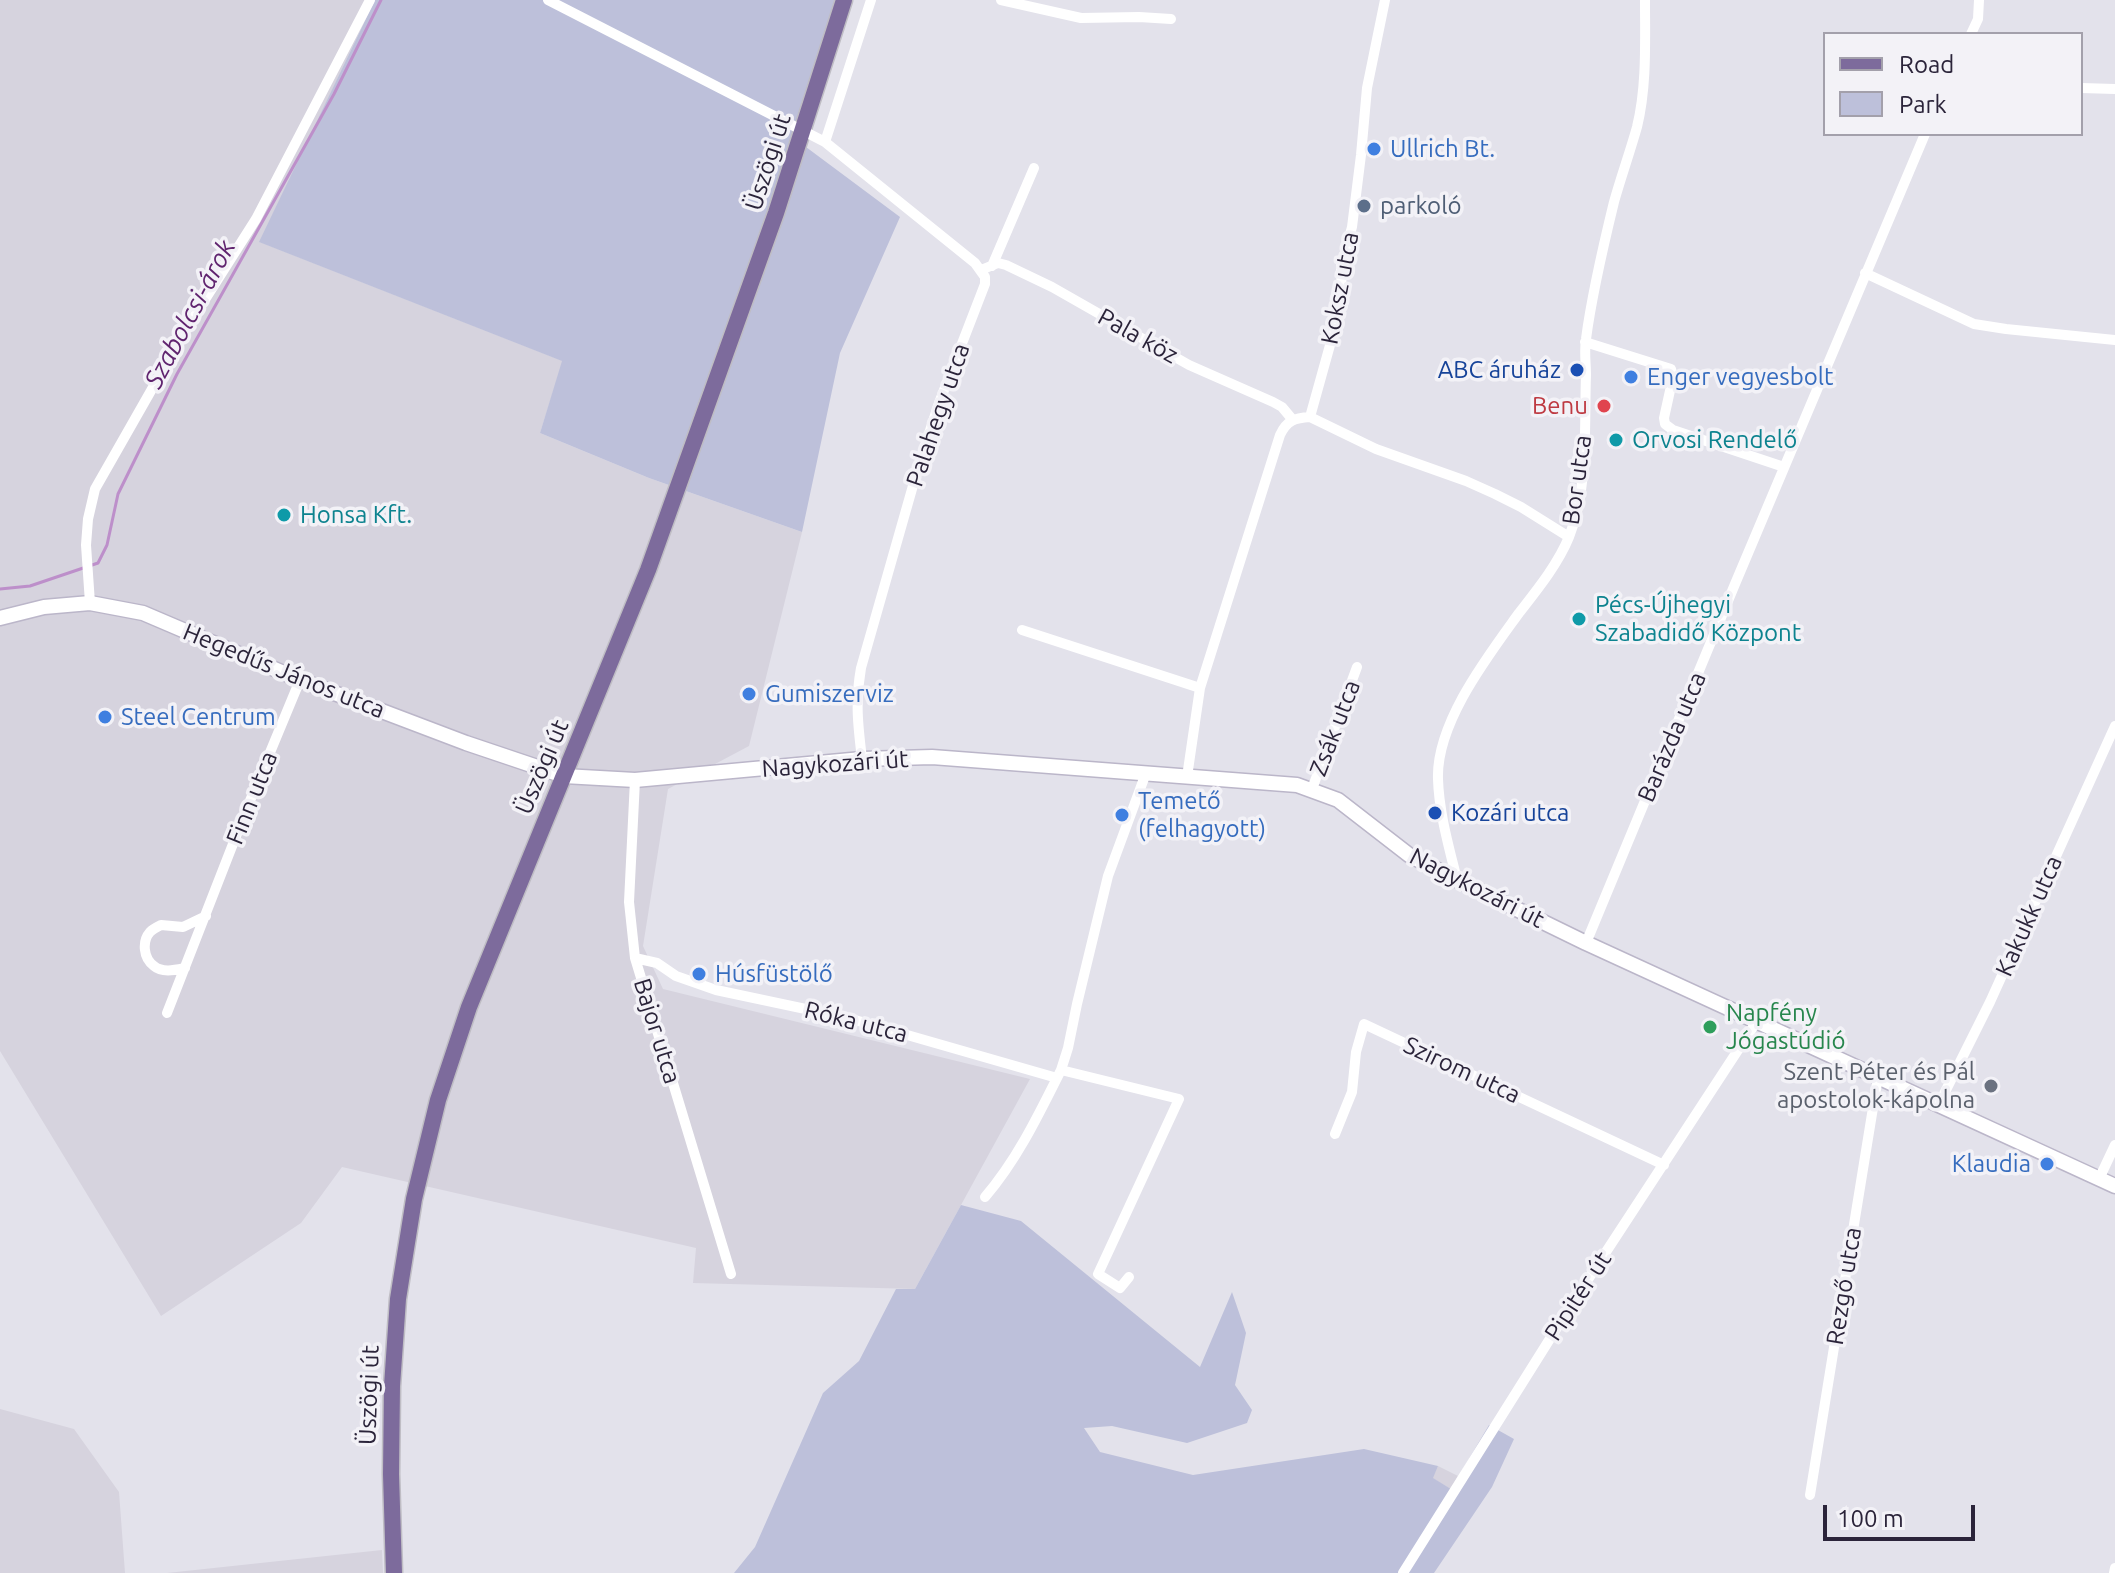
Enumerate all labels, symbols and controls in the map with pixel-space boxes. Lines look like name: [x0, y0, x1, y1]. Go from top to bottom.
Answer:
legend: [1823, 32, 2083, 136]
text: Road: [1899, 51, 1954, 78]
text: Park: [1899, 91, 1947, 118]
street label: Üszögi út: [739, 110, 797, 214]
place label: Ullrich Bt.: [1390, 135, 1495, 163]
marker: Ullrich Bt.: [1365, 140, 1383, 158]
place label: parkoló: [1380, 192, 1461, 220]
marker: parkoló: [1355, 197, 1373, 215]
street label: Koksz utca: [1315, 229, 1365, 347]
water label: Szabolcsi-árok: [138, 234, 242, 394]
street label: Pala köz: [1093, 302, 1183, 370]
street label: Palahegy utca: [900, 340, 976, 490]
place label: ABC áruház: [1438, 356, 1561, 384]
marker: ABC áruház: [1568, 361, 1586, 379]
place label: Enger vegyesbolt: [1647, 363, 1833, 391]
marker: Enger vegyesbolt: [1622, 368, 1640, 386]
place label: Benu: [1532, 392, 1588, 420]
marker: Benu: [1595, 397, 1613, 415]
place label: Orvosi Rendelő: [1632, 426, 1797, 454]
marker: Orvosi Rendelő: [1607, 431, 1625, 449]
street label: Bor utca: [1556, 433, 1598, 527]
place label: Honsa Kft.: [300, 501, 412, 529]
marker: Honsa Kft.: [275, 506, 293, 524]
place label: Pécs-Újhegyi Szabadidő Központ: [1595, 591, 1801, 647]
marker: Pécs-Újhegyi Szabadidő Központ: [1570, 610, 1588, 628]
street label: Hegedűs János utca: [179, 617, 389, 725]
street label: Barázda utca: [1632, 668, 1712, 806]
street label: Zsák utca: [1304, 676, 1366, 780]
place label: Gumiszerviz: [765, 680, 894, 708]
marker: Gumiszerviz: [740, 685, 758, 703]
place label: Steel Centrum: [121, 703, 276, 731]
marker: Steel Centrum: [96, 708, 114, 726]
street label: Üszögi út: [509, 715, 575, 819]
street label: Nagykozári út: [761, 745, 909, 783]
street label: Finn utca: [220, 747, 284, 849]
place label: Temető (felhagyott): [1138, 787, 1266, 843]
place label: Kozári utca: [1451, 799, 1569, 827]
marker: Kozári utca: [1426, 804, 1444, 822]
marker: Temető (felhagyott): [1113, 806, 1131, 824]
street label: Nagykozári út: [1405, 842, 1549, 934]
street label: Kakukk utca: [1990, 851, 2068, 981]
place label: Húsfüstölő: [715, 960, 833, 988]
marker: Húsfüstölő: [690, 965, 708, 983]
street label: Bajor utca: [627, 975, 687, 1087]
street label: Róka utca: [801, 995, 911, 1049]
place label: Napfény Jógastúdió: [1726, 999, 1845, 1055]
marker: Napfény Jógastúdió: [1701, 1018, 1719, 1036]
street label: Szirom utca: [1399, 1030, 1525, 1110]
place label: Szent Péter és Pál apostolok-kápolna: [1777, 1058, 1975, 1114]
marker: Szent Péter és Pál apostolok-kápolna: [1982, 1077, 2000, 1095]
place label: Klaudia: [1952, 1150, 2031, 1178]
marker: Klaudia: [2038, 1155, 2056, 1173]
street label: Rezgő utca: [1820, 1225, 1868, 1347]
street label: Pipitér út: [1539, 1246, 1617, 1346]
street label: Üszögi út: [353, 1345, 385, 1445]
scale bar: [1827, 1489, 1979, 1539]
text: 100 m: [1837, 1505, 1904, 1532]

